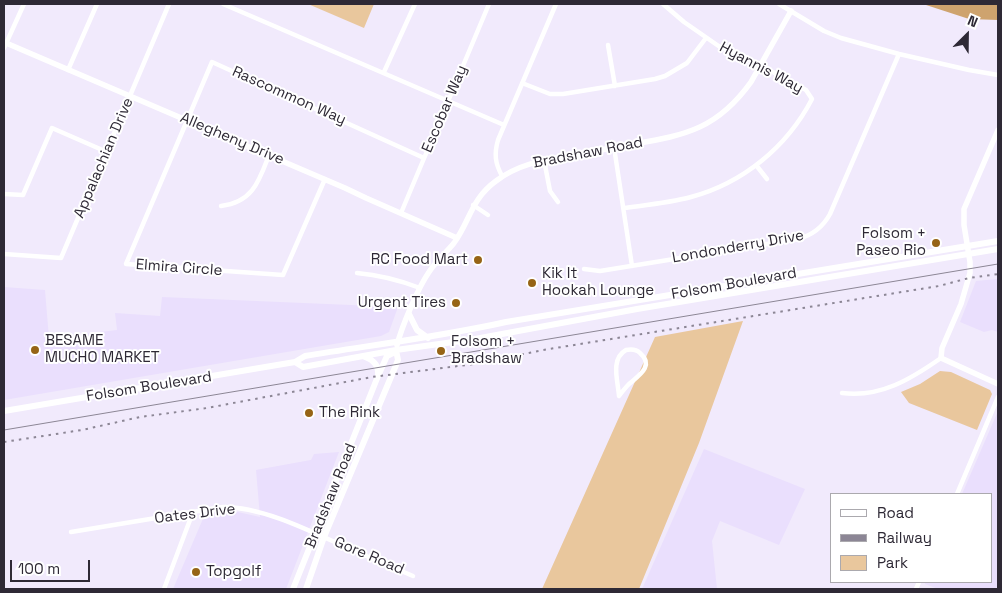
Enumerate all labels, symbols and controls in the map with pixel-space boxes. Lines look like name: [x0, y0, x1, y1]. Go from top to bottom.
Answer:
north arrow: [942, 10, 992, 60]
text: N: [965, 11, 981, 31]
street label: Hyannis Way: [716, 38, 806, 98]
street label: Rascommon Way: [229, 63, 349, 129]
street label: Escobar Way: [419, 63, 471, 155]
street label: Appalachian Drive: [71, 95, 137, 221]
street label: Allegheny Drive: [177, 109, 287, 169]
street label: Bradshaw Road: [531, 134, 645, 172]
place label: Folsom + Paseo Rio: [856, 225, 926, 260]
street label: Londonderry Drive: [671, 227, 805, 267]
marker: Folsom + Paseo Rio: [930, 237, 942, 249]
place label: RC Food Mart: [371, 251, 468, 269]
marker: RC Food Mart: [472, 254, 484, 266]
street label: Elmira Circle: [135, 256, 223, 280]
street label: Folsom Boulevard: [670, 264, 798, 304]
place label: Kik It Hookah Lounge: [542, 265, 654, 300]
marker: Kik It Hookah Lounge: [526, 277, 538, 289]
place label: Urgent Tires: [358, 294, 446, 312]
marker: Urgent Tires: [450, 297, 462, 309]
place label: BESAME MUCHO MARKET: [45, 332, 160, 367]
place label: Folsom + Bradshaw: [451, 333, 522, 368]
marker: BESAME MUCHO MARKET: [29, 344, 41, 356]
marker: Folsom + Bradshaw: [435, 345, 447, 357]
street label: Folsom Boulevard: [85, 368, 213, 406]
place label: The Rink: [319, 404, 380, 422]
marker: The Rink: [303, 407, 315, 419]
street label: Bradshaw Road: [302, 441, 360, 551]
legend: [830, 493, 992, 583]
street label: Oates Drive: [154, 500, 236, 528]
text: Road: [877, 503, 914, 522]
text: Railway: [877, 528, 932, 547]
street label: Gore Road: [331, 533, 407, 579]
scale bar: [12, 550, 92, 582]
text: Park: [877, 553, 908, 572]
text: 100 m: [18, 559, 60, 578]
place label: Topgolf: [206, 563, 261, 581]
marker: Topgolf: [190, 566, 202, 578]

